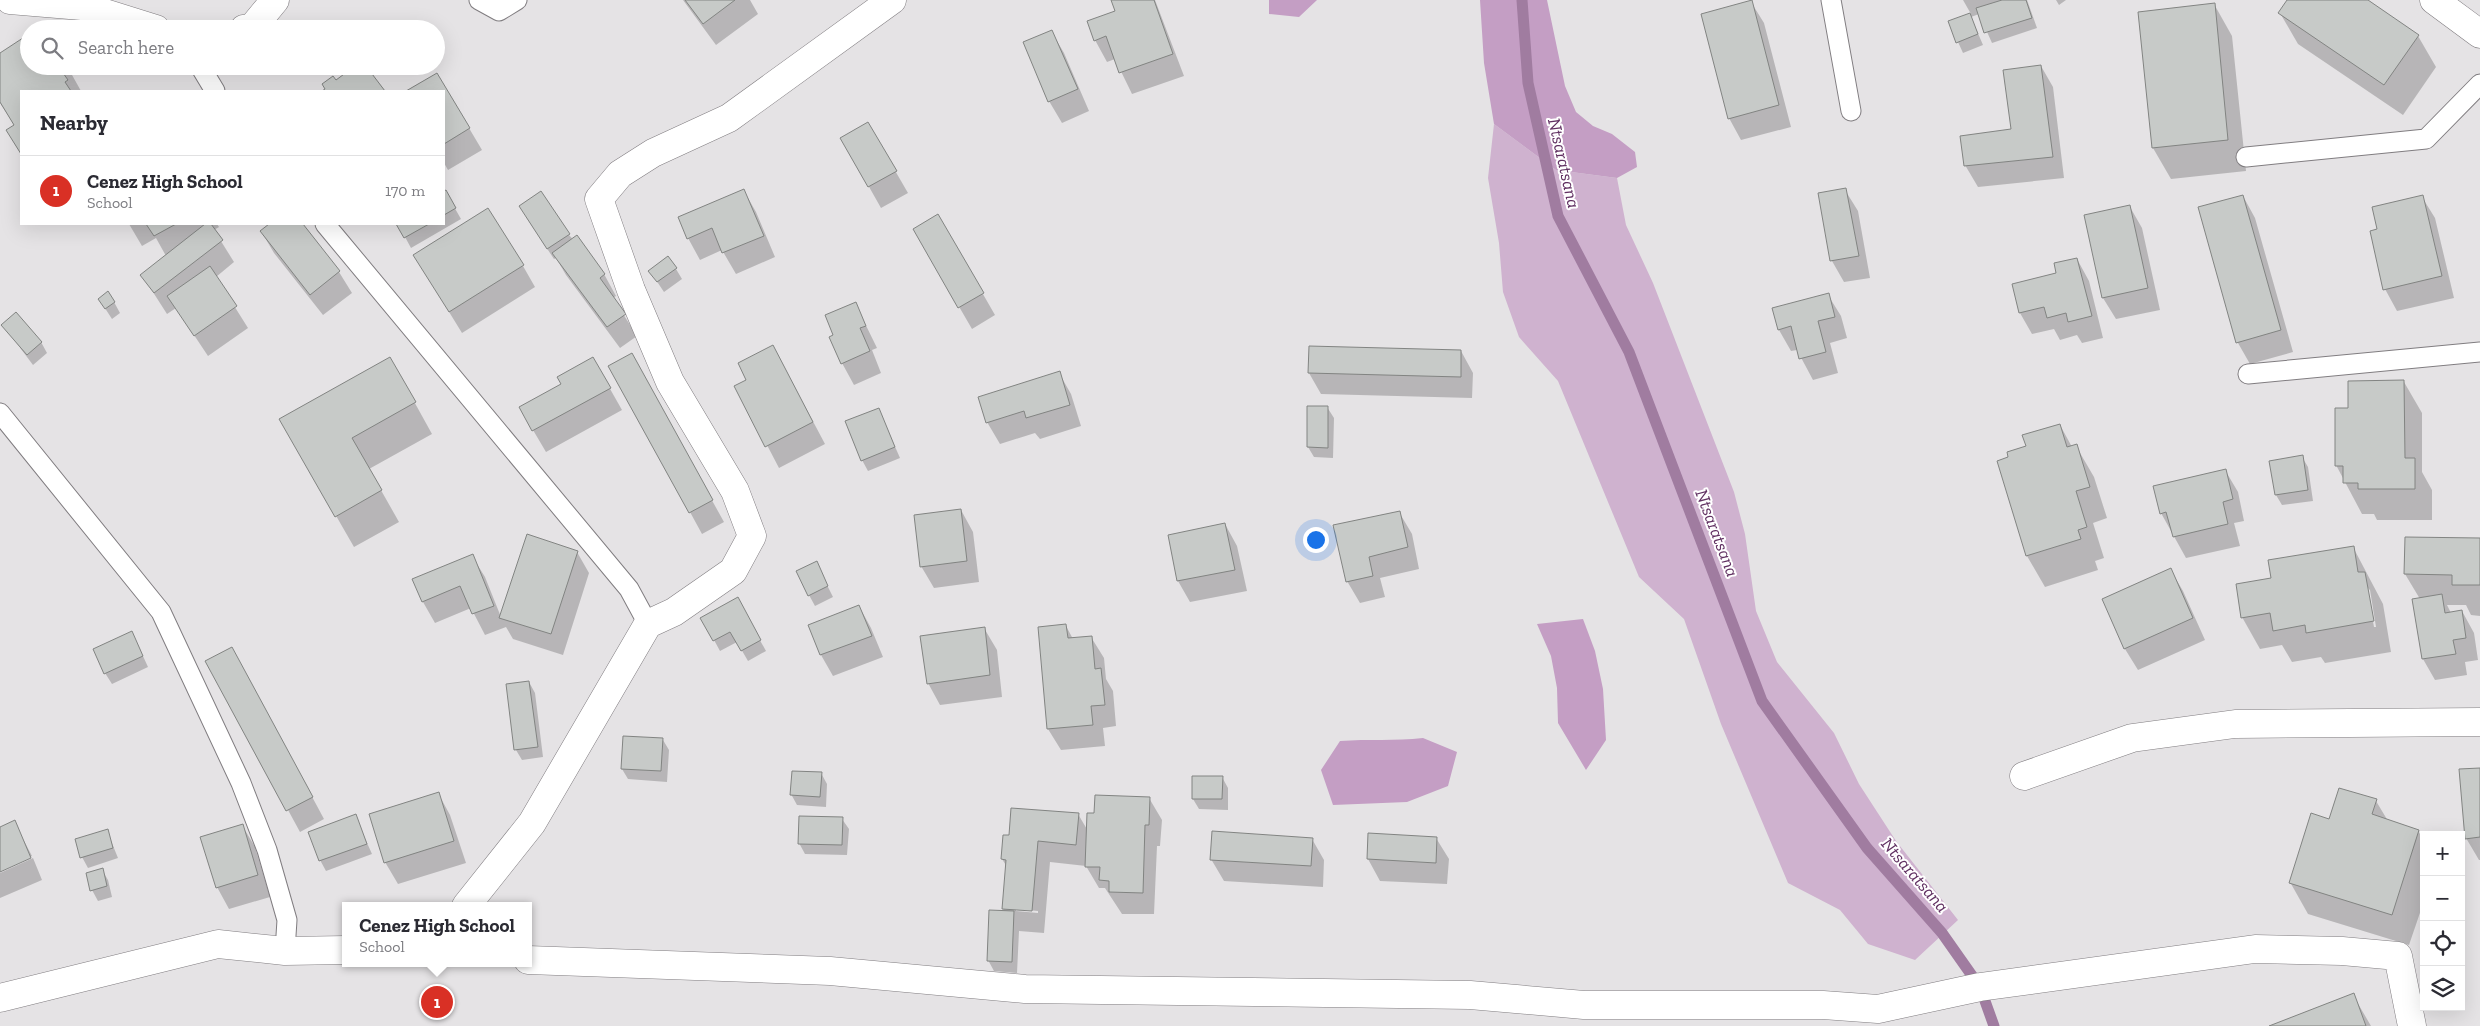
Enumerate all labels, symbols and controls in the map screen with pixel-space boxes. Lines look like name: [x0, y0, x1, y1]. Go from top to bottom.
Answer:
search box: [20, 20, 445, 75]
icon: search: [38, 34, 66, 62]
text: Search here: [78, 36, 174, 59]
text: Nearby: [40, 110, 108, 135]
water label: Ntsaratsana: [1543, 116, 1585, 210]
text: Cenez High School: [87, 170, 243, 193]
text: 1: [53, 181, 59, 200]
text: 170 m: [385, 181, 425, 200]
text: School: [87, 193, 133, 212]
water label: Ntsaratsana: [1690, 486, 1744, 580]
your location: [1303, 527, 1329, 553]
map controls: [2420, 831, 2465, 1011]
button: +: [2420, 831, 2465, 876]
water label: Ntsaratsana: [1877, 833, 1953, 917]
button: −: [2420, 876, 2465, 921]
popup: [342, 902, 532, 967]
text: Cenez High School: [359, 914, 515, 937]
button: locate: [2420, 921, 2465, 966]
text: School: [359, 937, 405, 956]
button: layers: [2420, 966, 2465, 1011]
pin: 1: [421, 983, 453, 1021]

